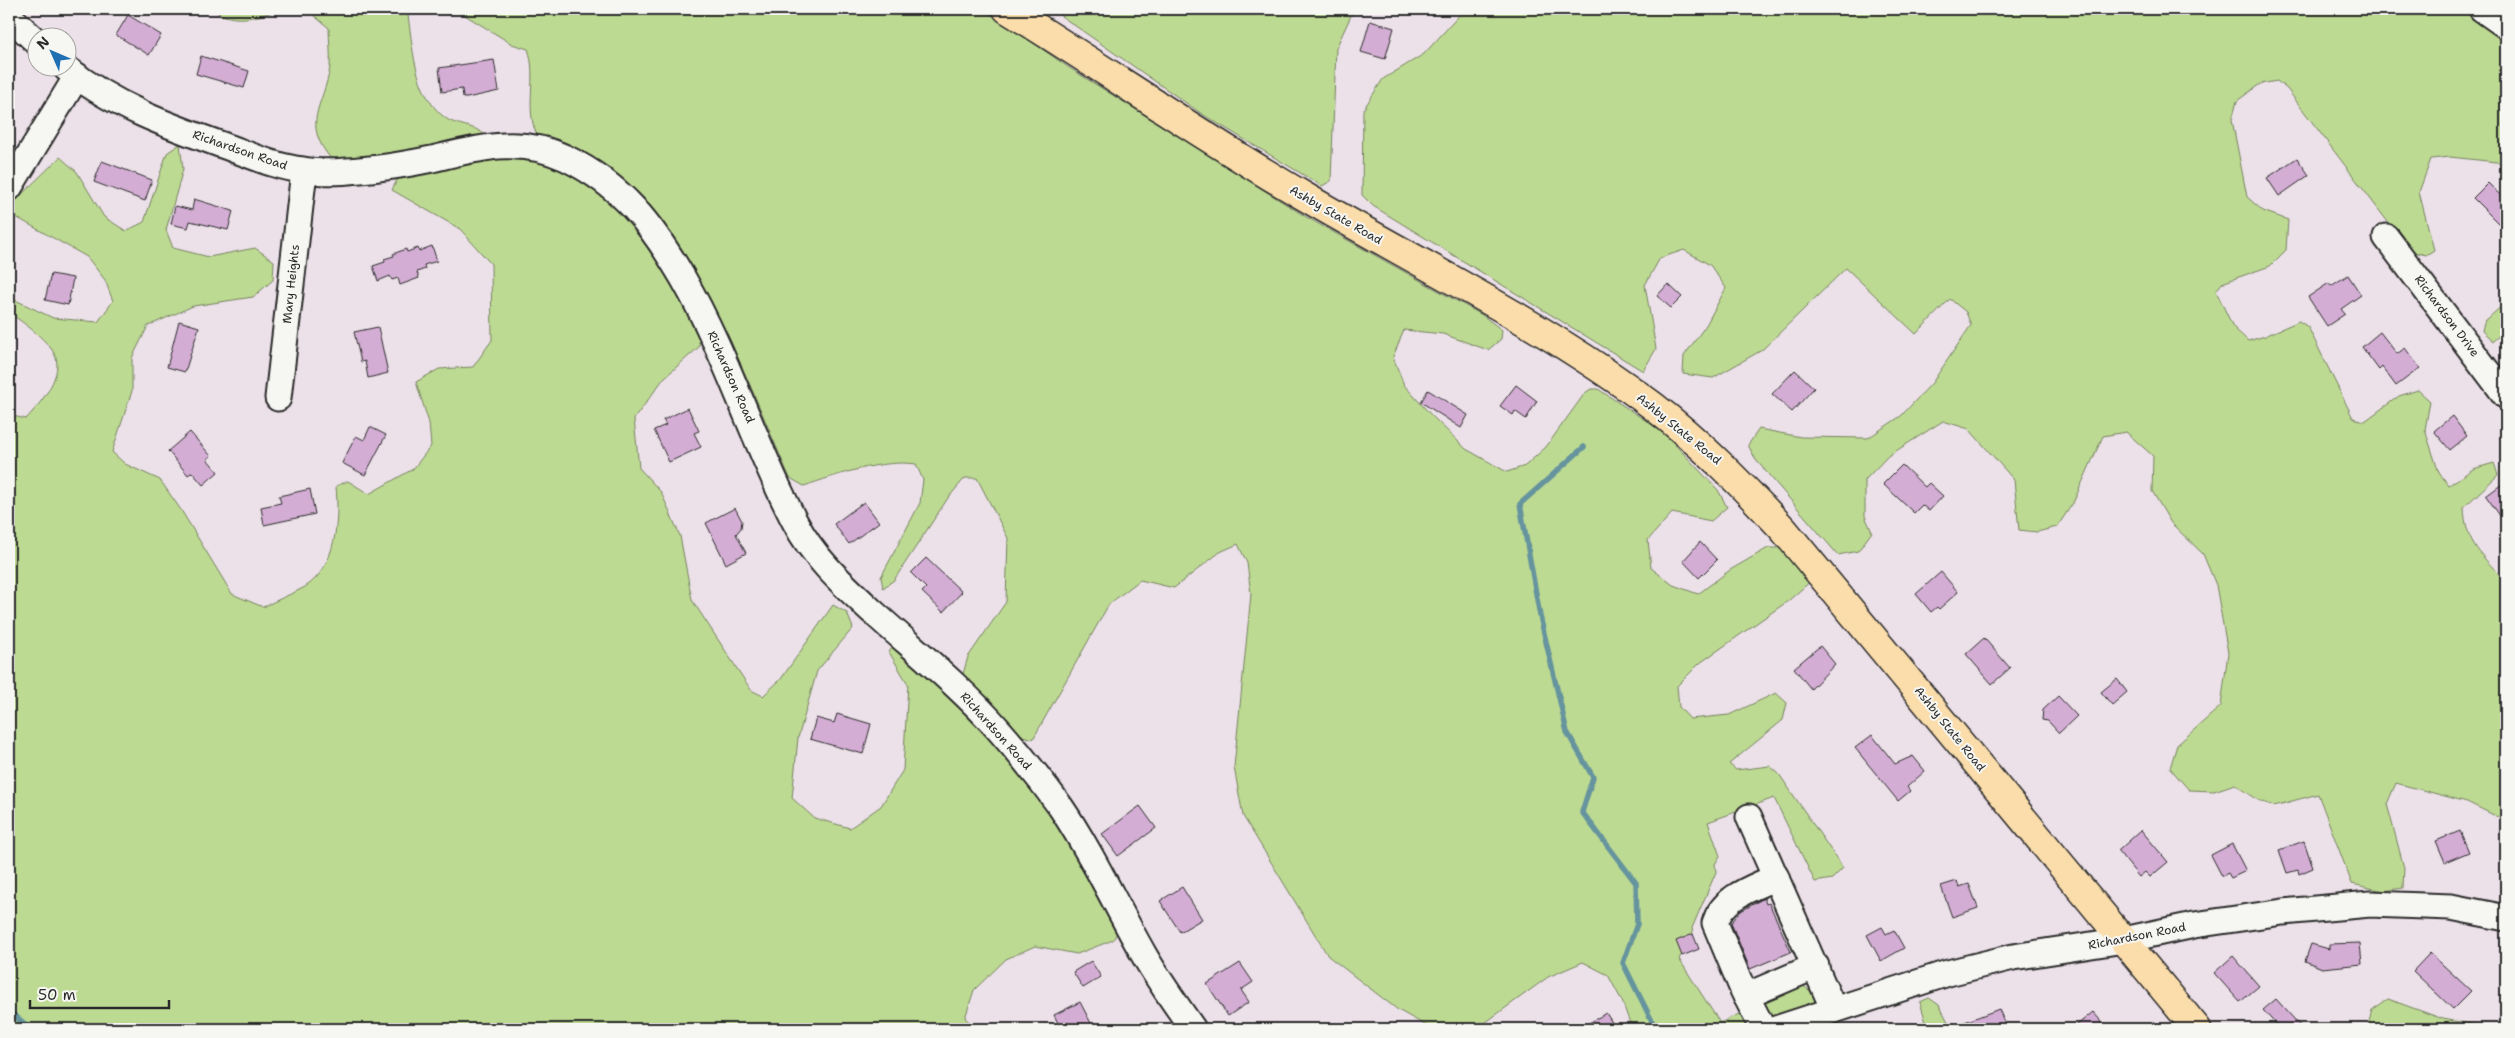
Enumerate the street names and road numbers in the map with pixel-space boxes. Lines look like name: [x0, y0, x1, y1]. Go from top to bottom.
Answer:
street label: Richardson Road: [190, 126, 290, 174]
street label: Ashby State Road: [1287, 182, 1386, 248]
street label: Mary Heights: [279, 244, 303, 324]
street label: Richardson Drive: [2411, 272, 2483, 360]
street label: Richardson Road: [704, 328, 759, 426]
street label: Ashby State Road: [1633, 390, 1725, 468]
street label: Ashby State Road: [1911, 683, 1989, 775]
street label: Richardson Road: [957, 689, 1035, 774]
street label: Richardson Road: [2087, 919, 2188, 953]

